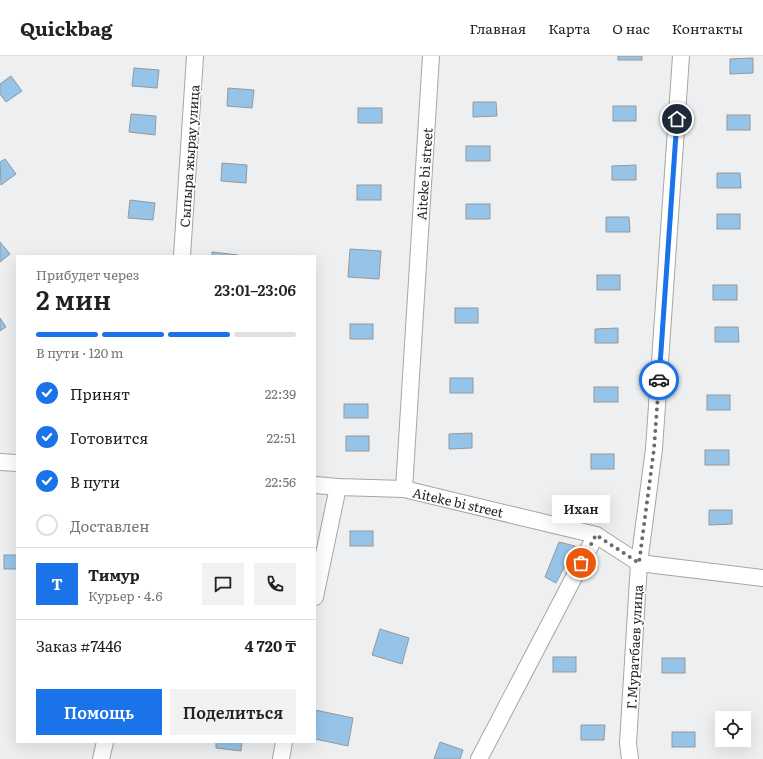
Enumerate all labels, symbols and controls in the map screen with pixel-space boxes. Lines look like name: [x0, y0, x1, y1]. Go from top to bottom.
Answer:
text: Quickbag: [20, 14, 112, 42]
text: Главная: [470, 18, 526, 38]
text: Карта: [548, 18, 590, 38]
text: О нас: [612, 18, 650, 38]
text: Контакты: [672, 18, 743, 38]
street label: Сыпыра жырау улица: [175, 84, 203, 228]
pin: [660, 102, 694, 136]
icon: home: [666, 108, 688, 130]
street label: Aiteke bi street: [411, 126, 437, 221]
text: Прибудет через: [36, 265, 139, 284]
text: 23:01–23:06: [214, 278, 296, 301]
text: 2 мин: [36, 279, 111, 318]
text: В пути · 120 m: [36, 343, 123, 362]
courier: [639, 360, 679, 400]
icon: car: [648, 369, 670, 391]
icon: check: [36, 382, 58, 404]
text: Принят: [70, 382, 130, 405]
text: 22:39: [265, 384, 296, 403]
icon: check: [36, 426, 58, 448]
text: Готовится: [70, 426, 148, 449]
text: 22:51: [267, 428, 296, 447]
icon: check: [36, 470, 58, 492]
text: В пути: [70, 470, 120, 493]
text: 22:56: [265, 472, 296, 491]
street label: Aiteke bi street: [411, 482, 506, 522]
callout: Ихан: [552, 495, 610, 523]
text: Ихан: [563, 499, 599, 518]
text: Доставлен: [70, 514, 149, 537]
pin: [564, 546, 598, 580]
icon: bag: [570, 552, 592, 574]
text: Тимур: [88, 563, 140, 586]
button: chat: [202, 563, 244, 605]
button: phone: [254, 563, 296, 605]
text: Т: [51, 572, 63, 595]
street label: Г.Муратбаев улица: [621, 584, 647, 710]
text: Курьер · 4.6: [88, 586, 162, 605]
text: Заказ #7446: [36, 634, 122, 657]
text: 4 720 ₸: [245, 634, 296, 657]
button: Помощь: [36, 689, 162, 735]
button: Поделиться: [170, 689, 296, 735]
map controls: [715, 711, 751, 747]
button: locate: [715, 711, 751, 747]

